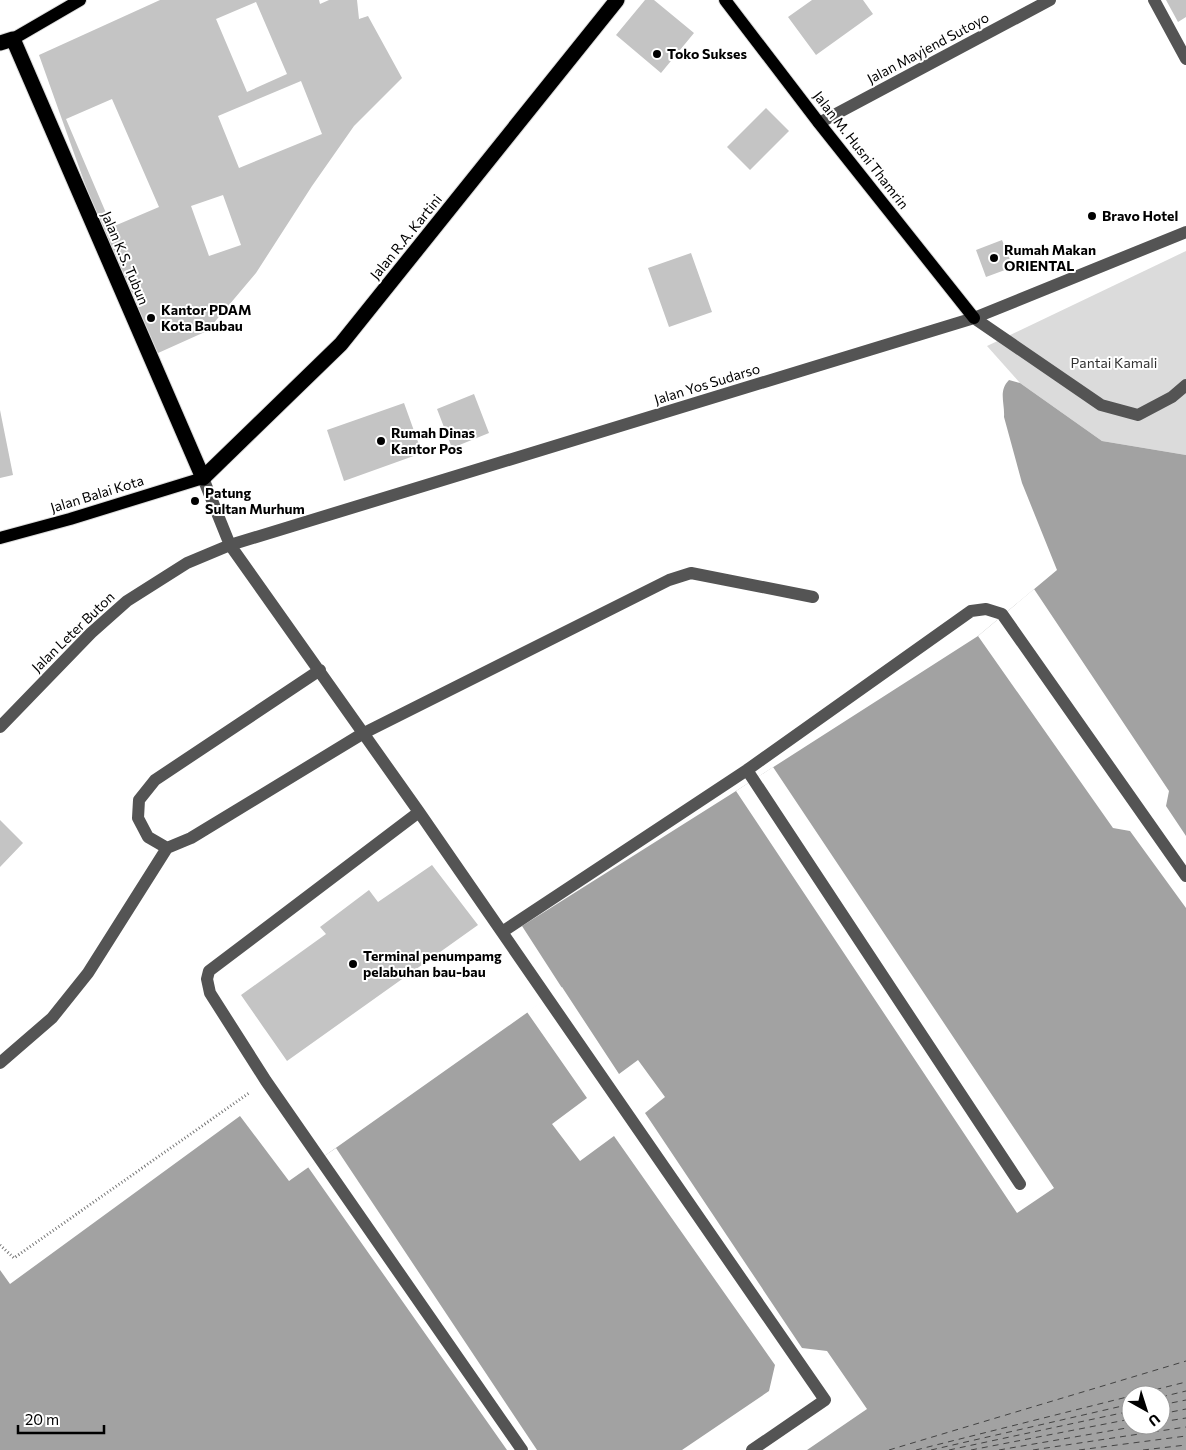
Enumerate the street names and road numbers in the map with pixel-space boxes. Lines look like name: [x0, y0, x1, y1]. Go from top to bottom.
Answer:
street label: Jalan Mayjend Sutoyo: [864, 8, 992, 87]
street label: Jalan M. Husni Thamrin: [810, 87, 913, 212]
street label: Jalan R.A. Kartini: [366, 191, 445, 283]
street label: Jalan K.S. Tubun: [98, 209, 153, 307]
street label: Jalan Yos Sudarso: [652, 359, 762, 408]
street label: Jalan Balai Kota: [48, 471, 146, 516]
street label: Jalan Leter Buton: [28, 588, 118, 675]

